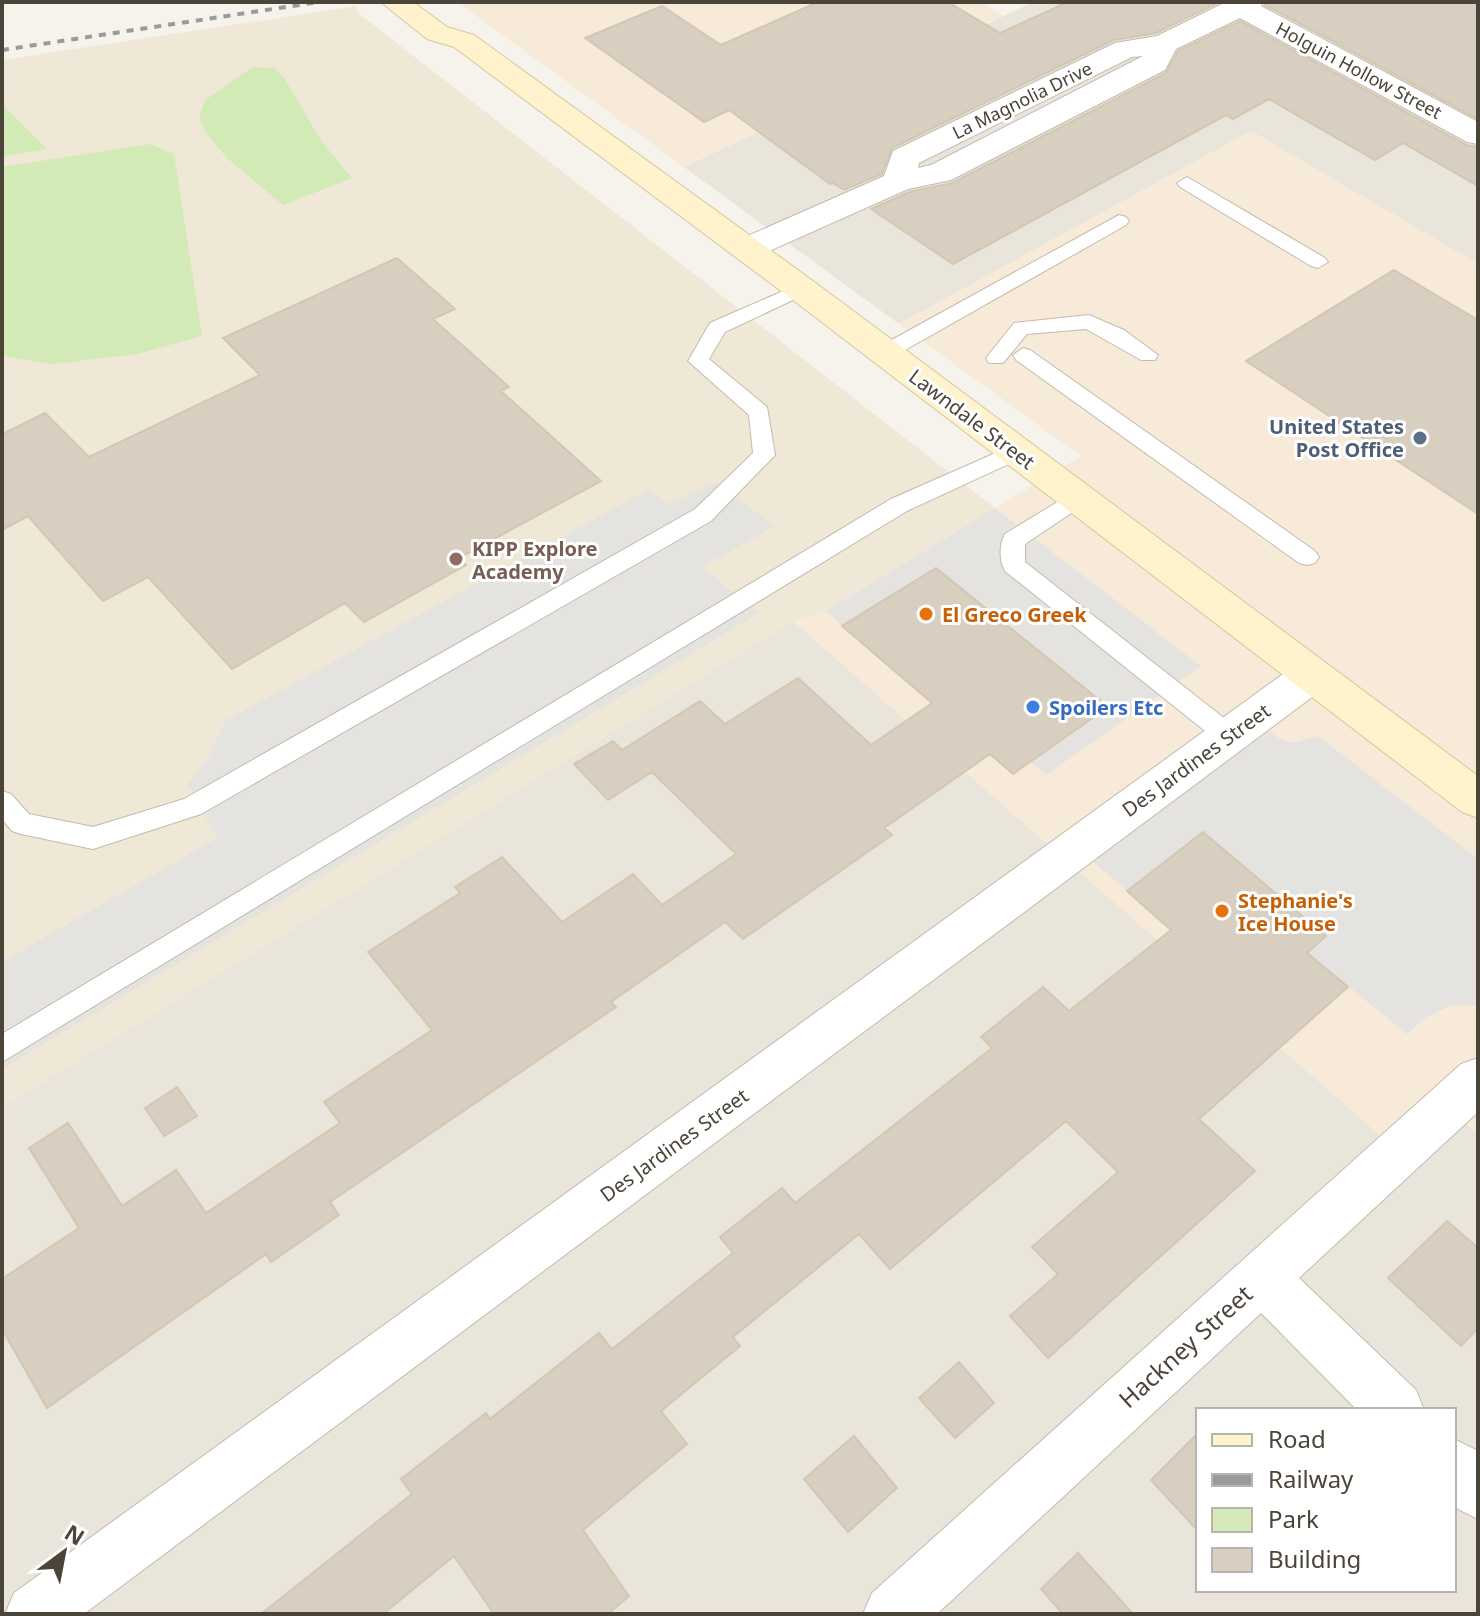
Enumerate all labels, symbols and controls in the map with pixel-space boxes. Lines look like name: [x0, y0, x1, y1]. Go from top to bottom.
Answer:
street label: Holguin Hollow Street: [1272, 16, 1447, 124]
street label: La Magnolia Drive: [948, 56, 1096, 144]
street label: Lawndale Street: [904, 363, 1040, 475]
place label: United States Post Office: [1269, 413, 1404, 463]
marker: United States Post Office: [1411, 429, 1429, 447]
place label: KIPP Explore Academy: [472, 535, 597, 585]
marker: KIPP Explore Academy: [447, 550, 465, 568]
place label: El Greco Greek: [942, 601, 1087, 628]
marker: El Greco Greek: [917, 605, 935, 623]
place label: Spoilers Etc: [1049, 694, 1163, 721]
street label: Des Jardines Street: [1116, 697, 1276, 823]
marker: Spoilers Etc: [1024, 698, 1042, 716]
place label: Stephanie's Ice House: [1238, 887, 1353, 937]
marker: Stephanie's Ice House: [1213, 902, 1231, 920]
street label: Des Jardines Street: [594, 1082, 754, 1208]
street label: Hackney Street: [1111, 1277, 1259, 1415]
legend: [1196, 1408, 1456, 1592]
text: Road: [1268, 1422, 1326, 1455]
text: Railway: [1268, 1462, 1354, 1495]
text: Park: [1268, 1502, 1319, 1535]
north arrow: [24, 1512, 104, 1592]
text: N: [60, 1517, 91, 1552]
text: Building: [1268, 1542, 1361, 1575]

